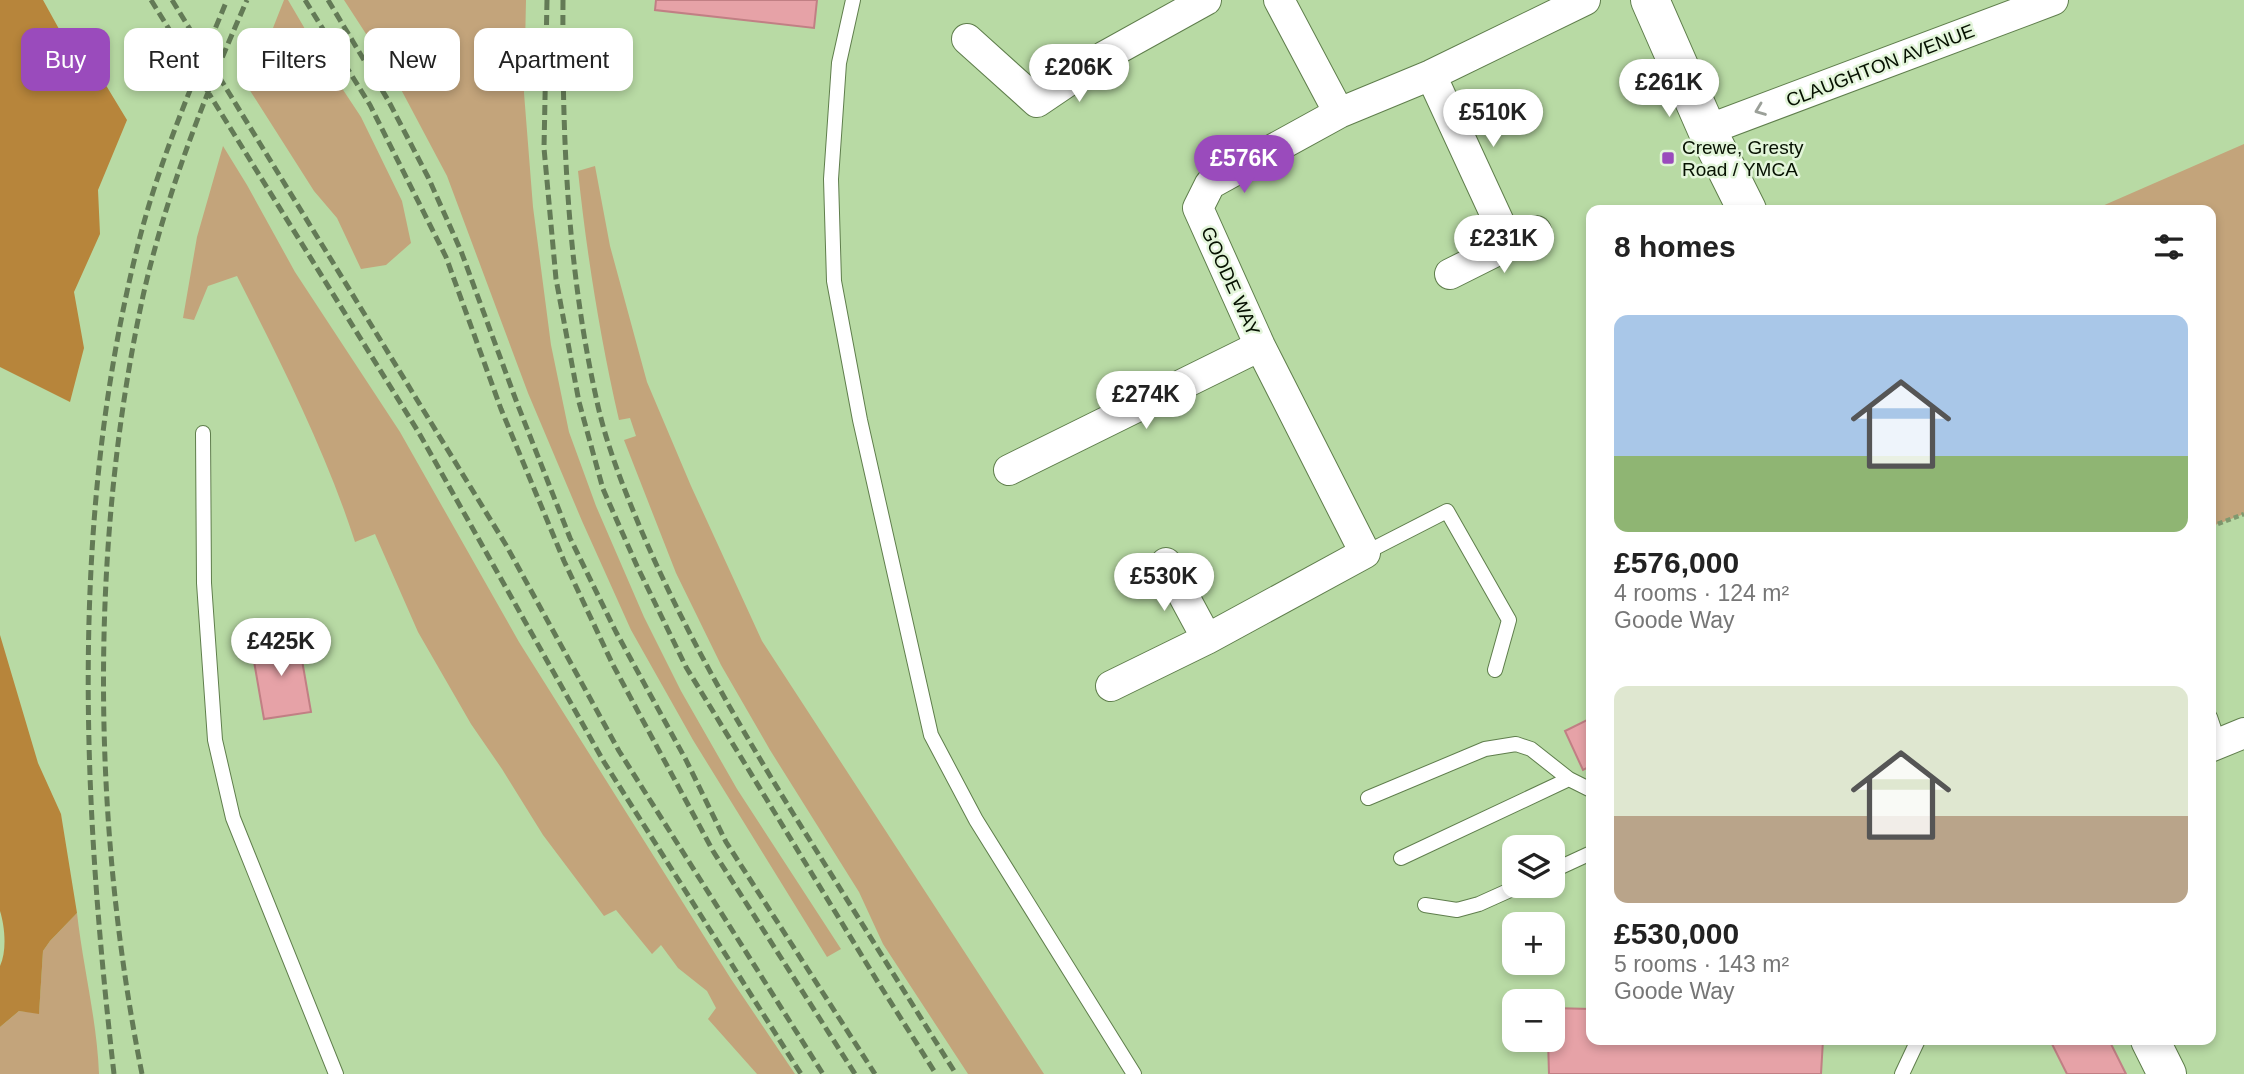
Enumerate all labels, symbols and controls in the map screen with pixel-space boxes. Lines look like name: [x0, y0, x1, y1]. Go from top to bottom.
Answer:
street label: CLAUGHTON AVENUE: [1783, 20, 1977, 111]
chip: Buy: [21, 28, 110, 91]
chip: Rent: [124, 28, 223, 91]
chip: Filters: [237, 28, 350, 91]
chip: New: [364, 28, 460, 91]
chip: Apartment: [474, 28, 633, 91]
pin: £206K: [1030, 44, 1128, 104]
text: £206K: [1045, 54, 1113, 80]
pin: £261K: [1620, 60, 1718, 119]
text: £261K: [1635, 69, 1703, 95]
pin: £510K: [1444, 90, 1542, 149]
text: £510K: [1459, 99, 1527, 125]
one-way arrow: [1754, 102, 1766, 116]
pin: £576K: [1195, 136, 1293, 195]
place label: Crewe, Gresty Road / YMCA: [1682, 137, 1804, 180]
text: £576K: [1210, 145, 1278, 171]
marker: Crewe, Gresty Road / YMCA: [1660, 150, 1676, 166]
pin: £231K: [1455, 216, 1553, 275]
street label: GOODE WAY: [1197, 223, 1264, 339]
text: £231K: [1470, 225, 1538, 251]
icon: filters: [2150, 228, 2188, 266]
text: 8 homes: [1614, 230, 1736, 263]
icon: home: [1838, 361, 1964, 487]
pin: £274K: [1097, 372, 1195, 431]
text: £274K: [1112, 381, 1180, 407]
text: £576,000: [1614, 546, 1739, 579]
pin: £530K: [1115, 554, 1213, 613]
text: £530K: [1130, 563, 1198, 589]
text: 4 rooms · 124 m²: [1614, 580, 1789, 606]
text: Goode Way: [1614, 607, 1735, 633]
pin: £425K: [232, 618, 330, 678]
text: £425K: [247, 628, 315, 654]
icon: home: [1838, 732, 1964, 858]
map controls: [1502, 835, 1565, 1052]
button: layers: [1502, 835, 1565, 898]
button: +: [1502, 912, 1565, 975]
text: £530,000: [1614, 917, 1739, 950]
text: 5 rooms · 143 m²: [1614, 951, 1789, 977]
text: Goode Way: [1614, 978, 1735, 1004]
button: −: [1502, 989, 1565, 1052]

